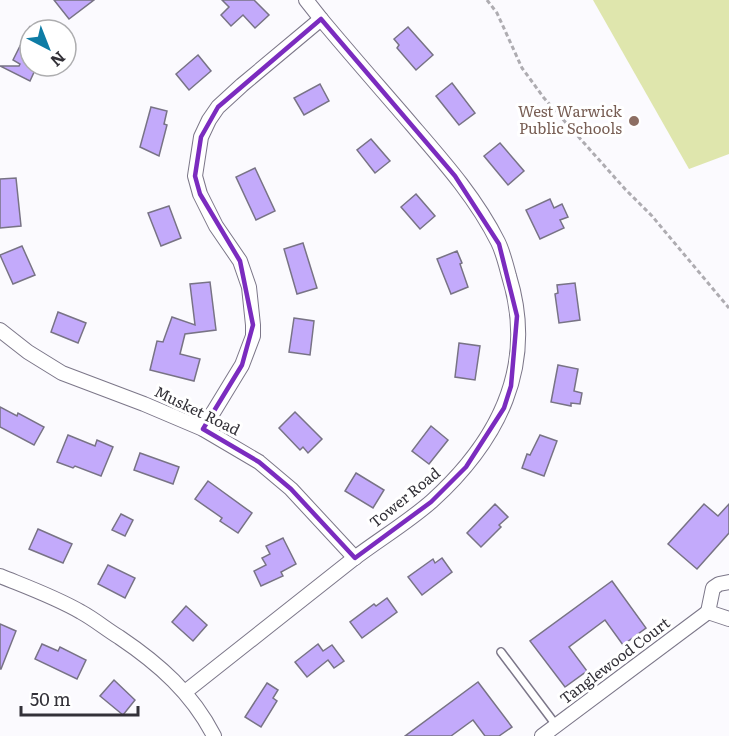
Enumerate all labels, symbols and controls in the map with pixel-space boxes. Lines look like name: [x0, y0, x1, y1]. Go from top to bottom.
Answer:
north arrow: [18, 18, 78, 78]
text: N: [46, 46, 72, 73]
place label: West Warwick Public Schools: [518, 99, 623, 139]
marker: West Warwick Public Schools: [627, 114, 641, 128]
street label: Musket Road: [151, 379, 244, 440]
street label: Tower Road: [364, 461, 445, 533]
street label: Tanglewood Court: [554, 611, 674, 709]
scale bar: [21, 679, 138, 717]
text: 50 m: [30, 685, 71, 712]

